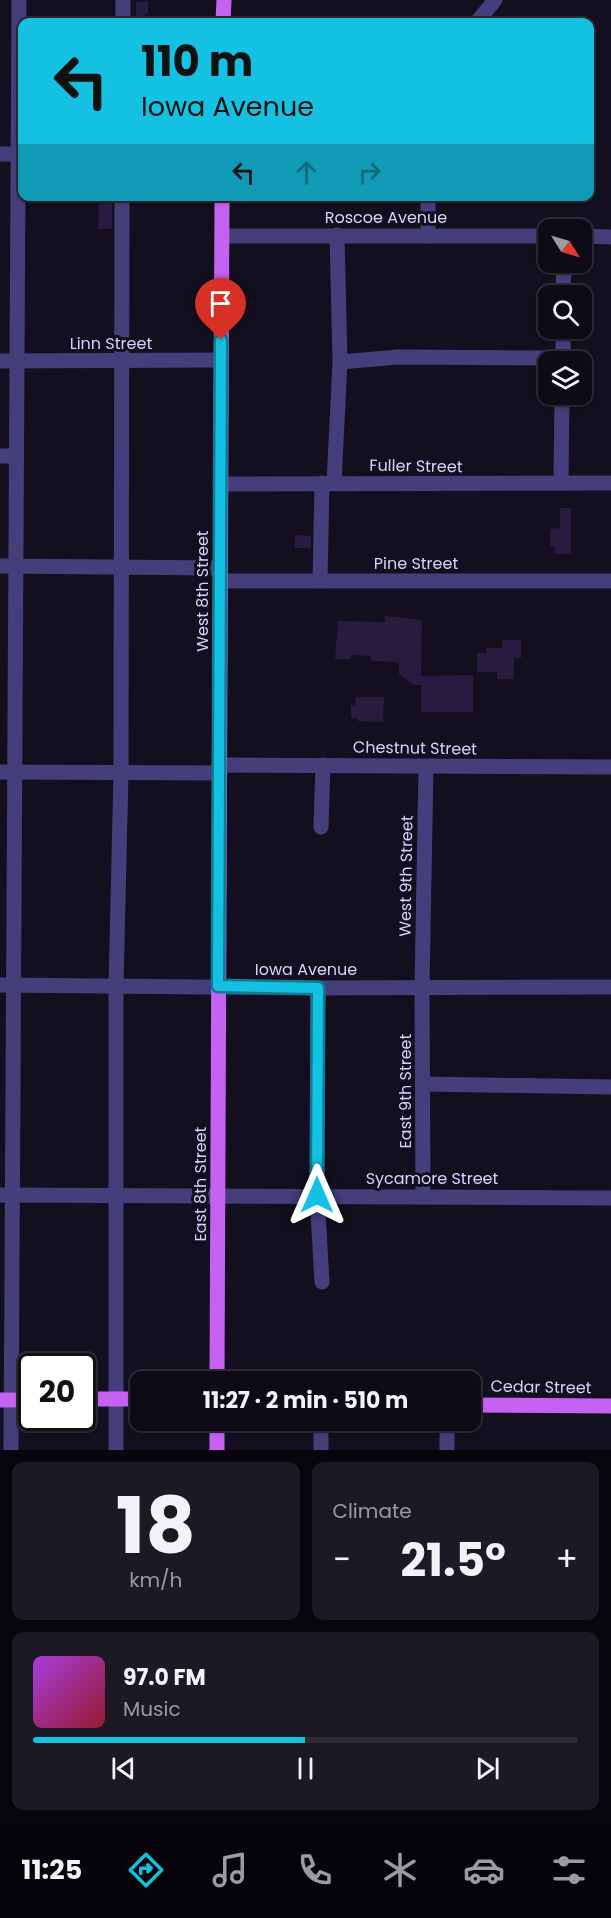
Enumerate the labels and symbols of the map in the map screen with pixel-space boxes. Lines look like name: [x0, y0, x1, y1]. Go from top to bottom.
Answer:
street label: Roscoe Avenue: [325, 206, 447, 229]
north arrow: [538, 219, 592, 273]
pin: [195, 278, 246, 340]
street label: Linn Street: [70, 332, 152, 355]
street label: Fuller Street: [369, 454, 463, 478]
street label: West 8th Street: [191, 530, 214, 652]
street label: Pine Street: [374, 552, 458, 575]
street label: Chestnut Street: [353, 735, 477, 761]
street label: West 9th Street: [393, 815, 419, 937]
street label: Iowa Avenue: [255, 958, 357, 981]
street label: East 9th Street: [394, 1033, 417, 1148]
street label: East 8th Street: [189, 1126, 212, 1241]
position arrow: [285, 1163, 349, 1227]
street label: Sycamore Street: [366, 1167, 499, 1190]
speed limit sign: 20: [18, 1353, 96, 1431]
street label: Cedar Street: [490, 1375, 592, 1399]

